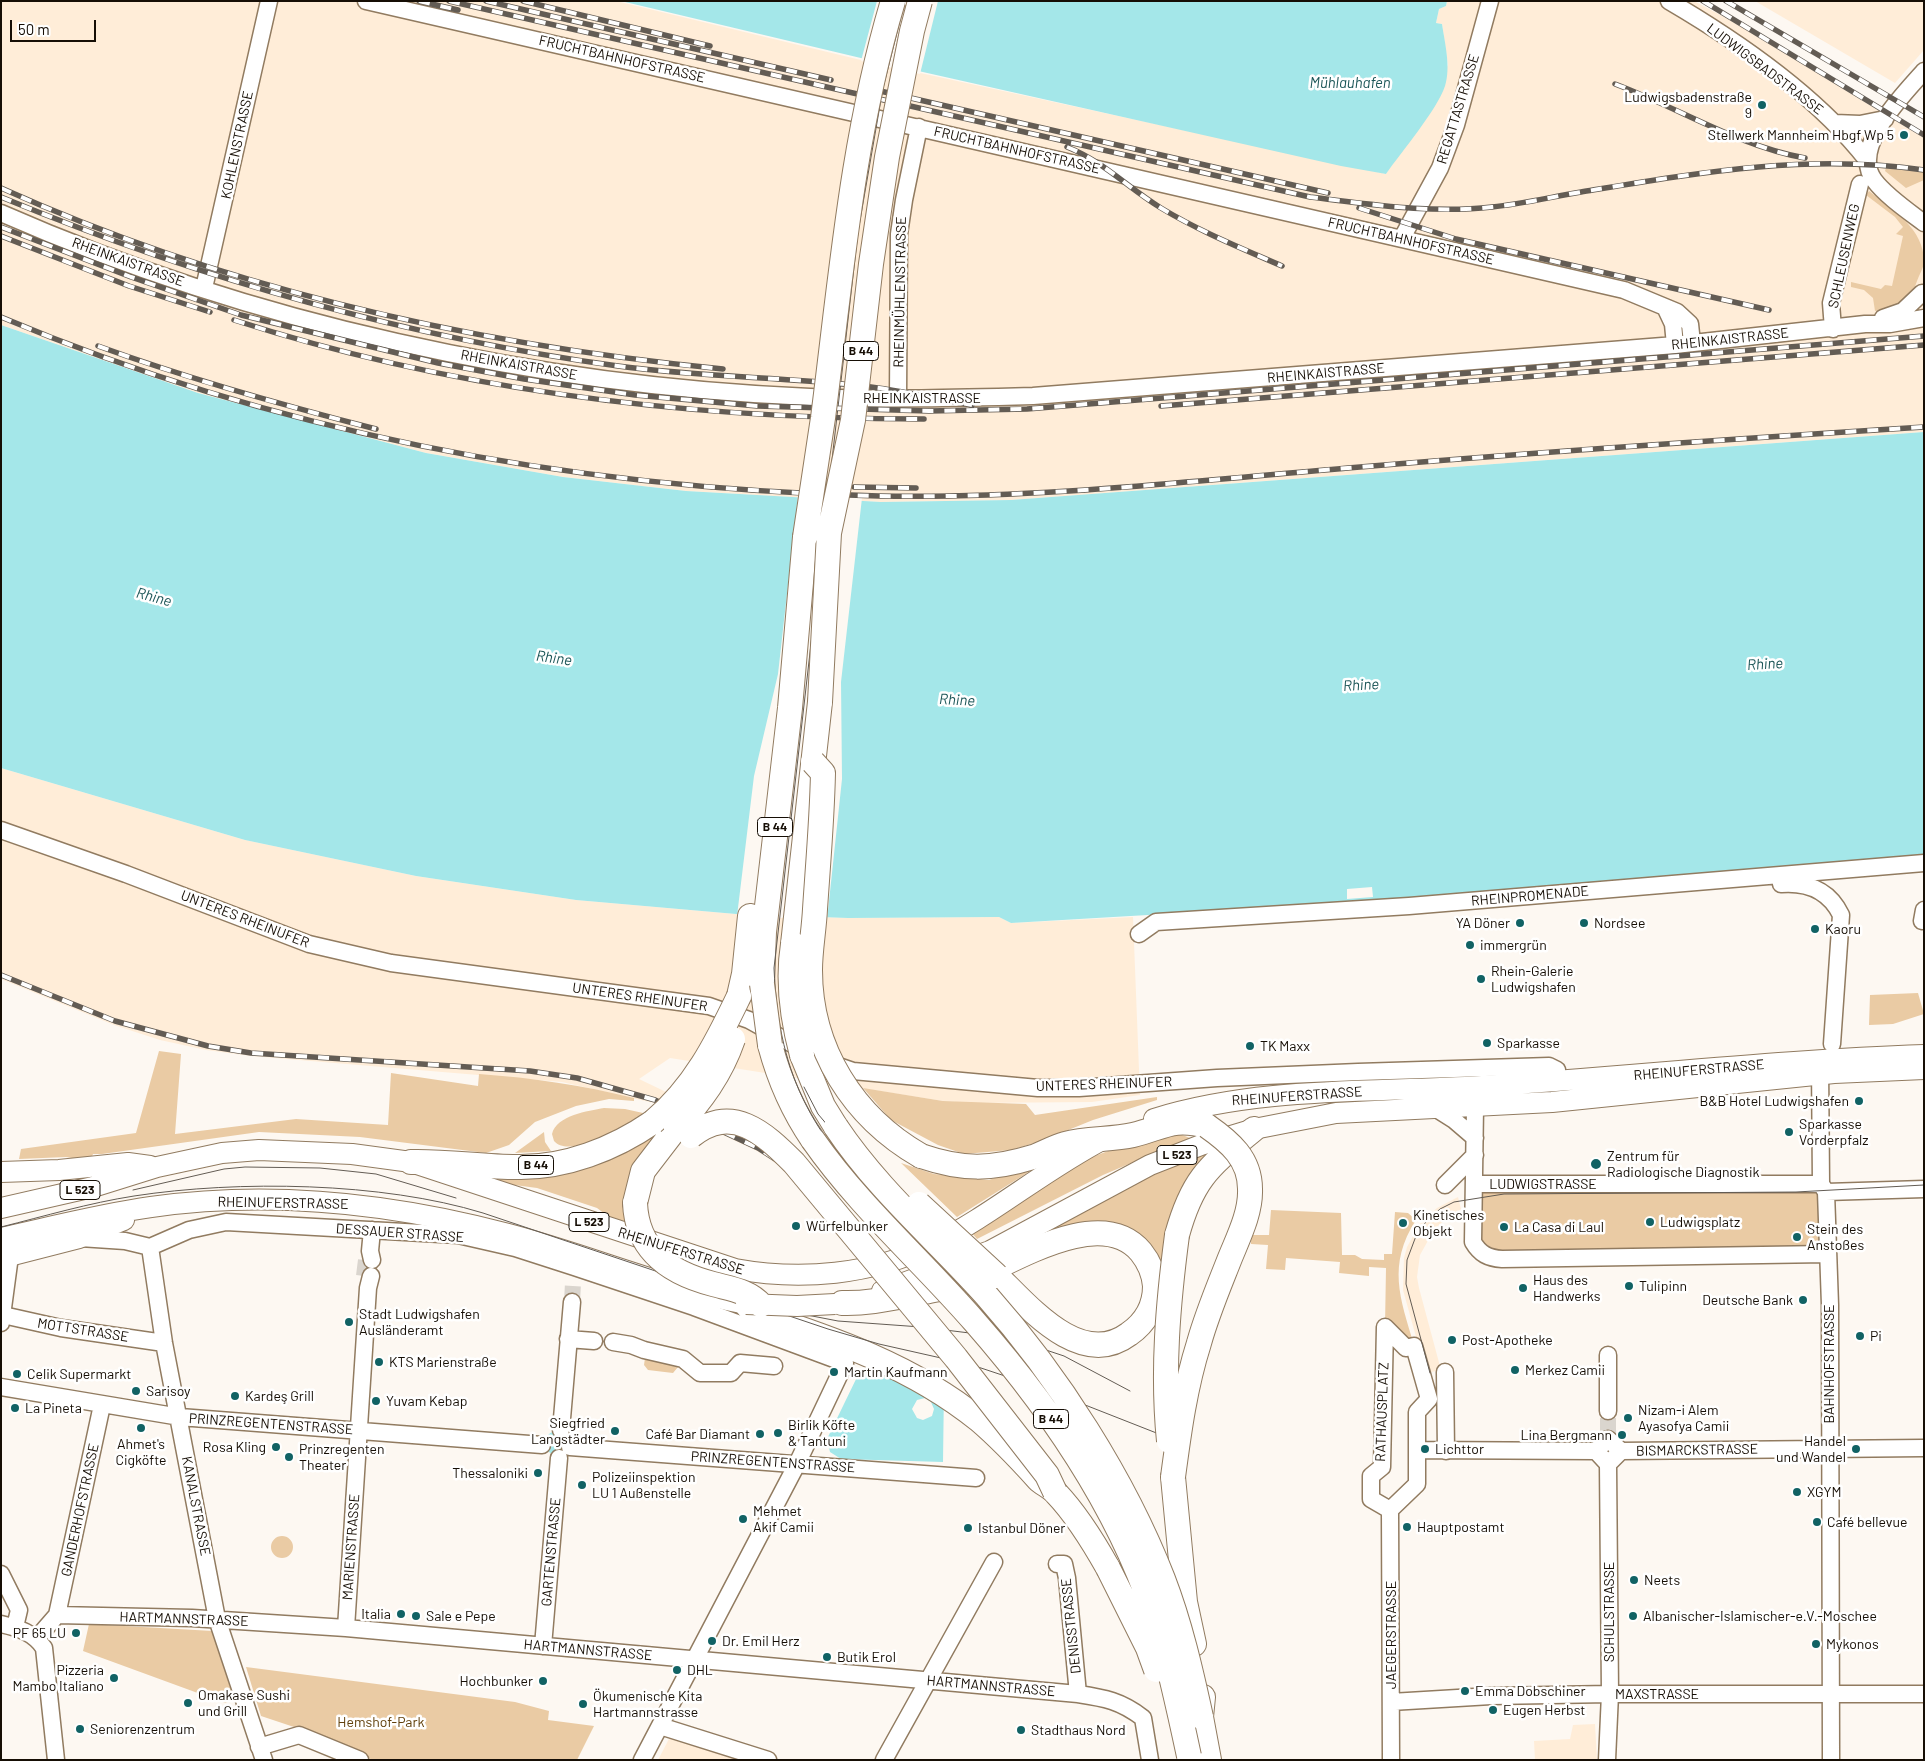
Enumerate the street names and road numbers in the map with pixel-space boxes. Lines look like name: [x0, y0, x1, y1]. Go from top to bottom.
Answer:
street label: LUDWIGSBADSTRASSE: [1703, 20, 1827, 118]
street label: FRUCHTBAHNHOFSTRASSE: [537, 32, 707, 86]
street label: REGATTASTRASSE: [1433, 52, 1483, 166]
street label: KOHLENSTRASSE: [217, 90, 257, 200]
street label: FRUCHTBAHNHOFSTRASSE: [932, 123, 1102, 177]
street label: SCHLEUSENWEG: [1825, 202, 1863, 310]
street label: FRUCHTBAHNHOFSTRASSE: [1326, 214, 1496, 268]
street label: RHEINMÜHLENSTRASSE: [890, 216, 910, 368]
street label: RHEINKAISTRASSE: [70, 234, 186, 290]
street label: RHEINKAISTRASSE: [1670, 324, 1790, 354]
road number: B 44: [844, 342, 878, 361]
street label: RHEINKAISTRASSE: [459, 346, 579, 384]
street label: RHEINKAISTRASSE: [1266, 359, 1386, 387]
street label: RHEINKAISTRASSE: [863, 390, 981, 406]
road number: B 44: [758, 818, 792, 836]
street label: RHEINPROMENADE: [1470, 882, 1590, 910]
street label: UNTERES RHEINUFER: [178, 887, 312, 951]
street label: UNTERES RHEINUFER: [571, 979, 709, 1015]
street label: RHEINUFERSTRASSE: [1633, 1056, 1765, 1084]
street label: UNTERES RHEINUFER: [1036, 1073, 1172, 1095]
street label: RHEINUFERSTRASSE: [1231, 1083, 1363, 1109]
road number: L 523: [1157, 1146, 1197, 1164]
road number: B 44: [518, 1156, 554, 1174]
street label: LUDWIGSTRASSE: [1489, 1176, 1597, 1192]
road number: L 523: [60, 1180, 100, 1200]
street label: RHEINUFERSTRASSE: [217, 1193, 349, 1213]
road number: L 523: [569, 1212, 609, 1232]
street label: DESSAUER STRASSE: [335, 1220, 465, 1246]
street label: RHEINUFERSTRASSE: [616, 1224, 746, 1278]
street label: BAHNHOFSTRASSE: [1821, 1304, 1837, 1424]
street label: MOTTSTRASSE: [36, 1314, 130, 1346]
street label: RATHAUSPLATZ: [1372, 1362, 1392, 1462]
street label: PRINZREGENTENSTRASSE: [188, 1410, 354, 1438]
road number: B 44: [1034, 1410, 1068, 1428]
street label: BISMARCKSTRASSE: [1636, 1441, 1758, 1459]
street label: GANDERHOFSTRASSE: [58, 1442, 102, 1578]
street label: PRINZREGENTENSTRASSE: [690, 1448, 856, 1476]
street label: KANALSTRASSE: [178, 1455, 214, 1557]
street label: MARIENSTRASSE: [339, 1493, 363, 1601]
street label: GARTENSTRASSE: [538, 1497, 564, 1607]
street label: SCHULSTRASSE: [1601, 1562, 1617, 1662]
street label: DENISSTRASSE: [1058, 1577, 1084, 1675]
street label: JAEGERSTRASSE: [1383, 1581, 1399, 1689]
street label: HARTMANNSTRASSE: [119, 1608, 249, 1630]
street label: HARTMANNSTRASSE: [523, 1636, 653, 1664]
street label: HARTMANNSTRASSE: [926, 1672, 1056, 1700]
street label: MAXSTRASSE: [1615, 1686, 1699, 1702]

